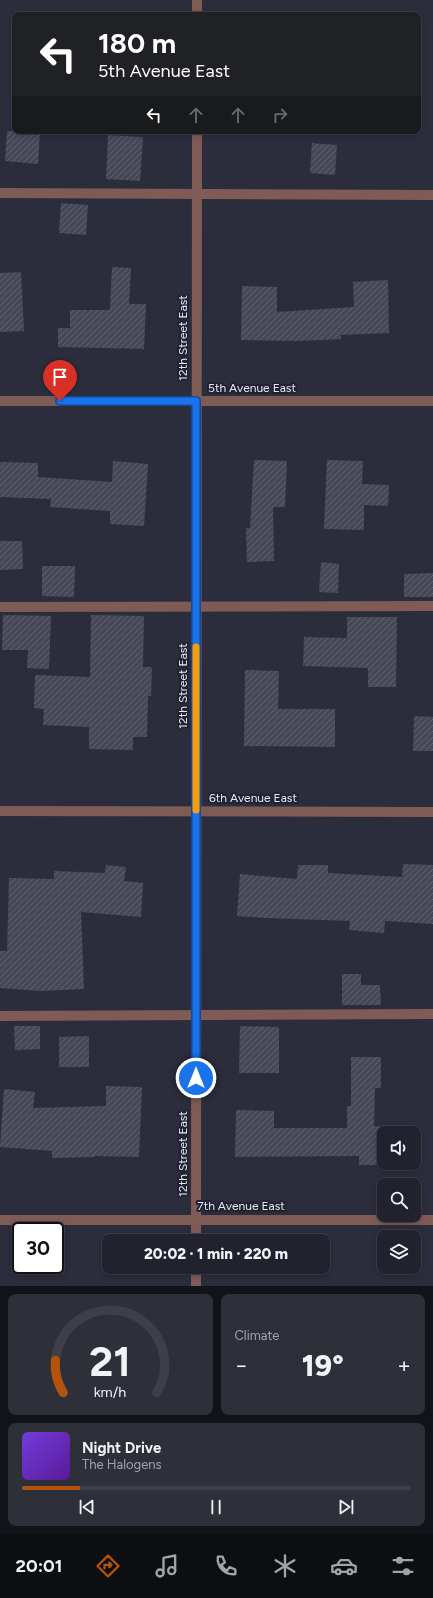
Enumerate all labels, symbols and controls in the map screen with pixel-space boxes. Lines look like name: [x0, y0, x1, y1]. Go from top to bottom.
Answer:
text: 180 m: [98, 26, 176, 60]
icon: left: [32, 28, 84, 80]
text: 5th Avenue East: [98, 60, 230, 82]
icon: left: [143, 104, 165, 126]
icon: ahead: [185, 104, 207, 126]
icon: ahead: [227, 104, 249, 126]
icon: right: [269, 104, 291, 126]
street label: 12th Street East: [176, 295, 190, 381]
pin: [43, 360, 77, 401]
icon: arrive: [49, 366, 71, 388]
street label: 5th Avenue East: [208, 381, 296, 395]
street label: 12th Street East: [176, 643, 190, 729]
street label: 6th Avenue East: [209, 791, 297, 805]
position arrow: [175, 1057, 217, 1099]
street label: 12th Street East: [176, 1111, 190, 1197]
map controls: [377, 1126, 421, 1274]
button: sound: [377, 1126, 421, 1170]
button: search: [377, 1178, 421, 1222]
street label: 7th Avenue East: [197, 1199, 285, 1213]
speed limit sign: 30: [12, 1222, 64, 1274]
button: layers: [377, 1230, 421, 1274]
text: 20:02 · 1 min · 220 m: [144, 1245, 288, 1263]
text: Climate: [235, 1328, 279, 1343]
text: 21: [89, 1335, 131, 1385]
text: 19°: [302, 1347, 344, 1384]
text: −: [235, 1352, 248, 1379]
text: +: [397, 1352, 411, 1379]
text: km/h: [94, 1382, 127, 1400]
text: Night Drive: [82, 1439, 161, 1457]
text: The Halogens: [82, 1457, 162, 1472]
icon: previous: [76, 1496, 98, 1518]
icon: pause: [205, 1496, 227, 1518]
icon: next: [335, 1496, 357, 1518]
icon: directions: [94, 1552, 122, 1580]
icon: music: [153, 1552, 181, 1580]
icon: phone: [212, 1552, 240, 1580]
icon: climate: [271, 1552, 299, 1580]
icon: car: [330, 1552, 358, 1580]
icon: filters: [389, 1552, 417, 1580]
text: 20:01: [16, 1555, 62, 1577]

